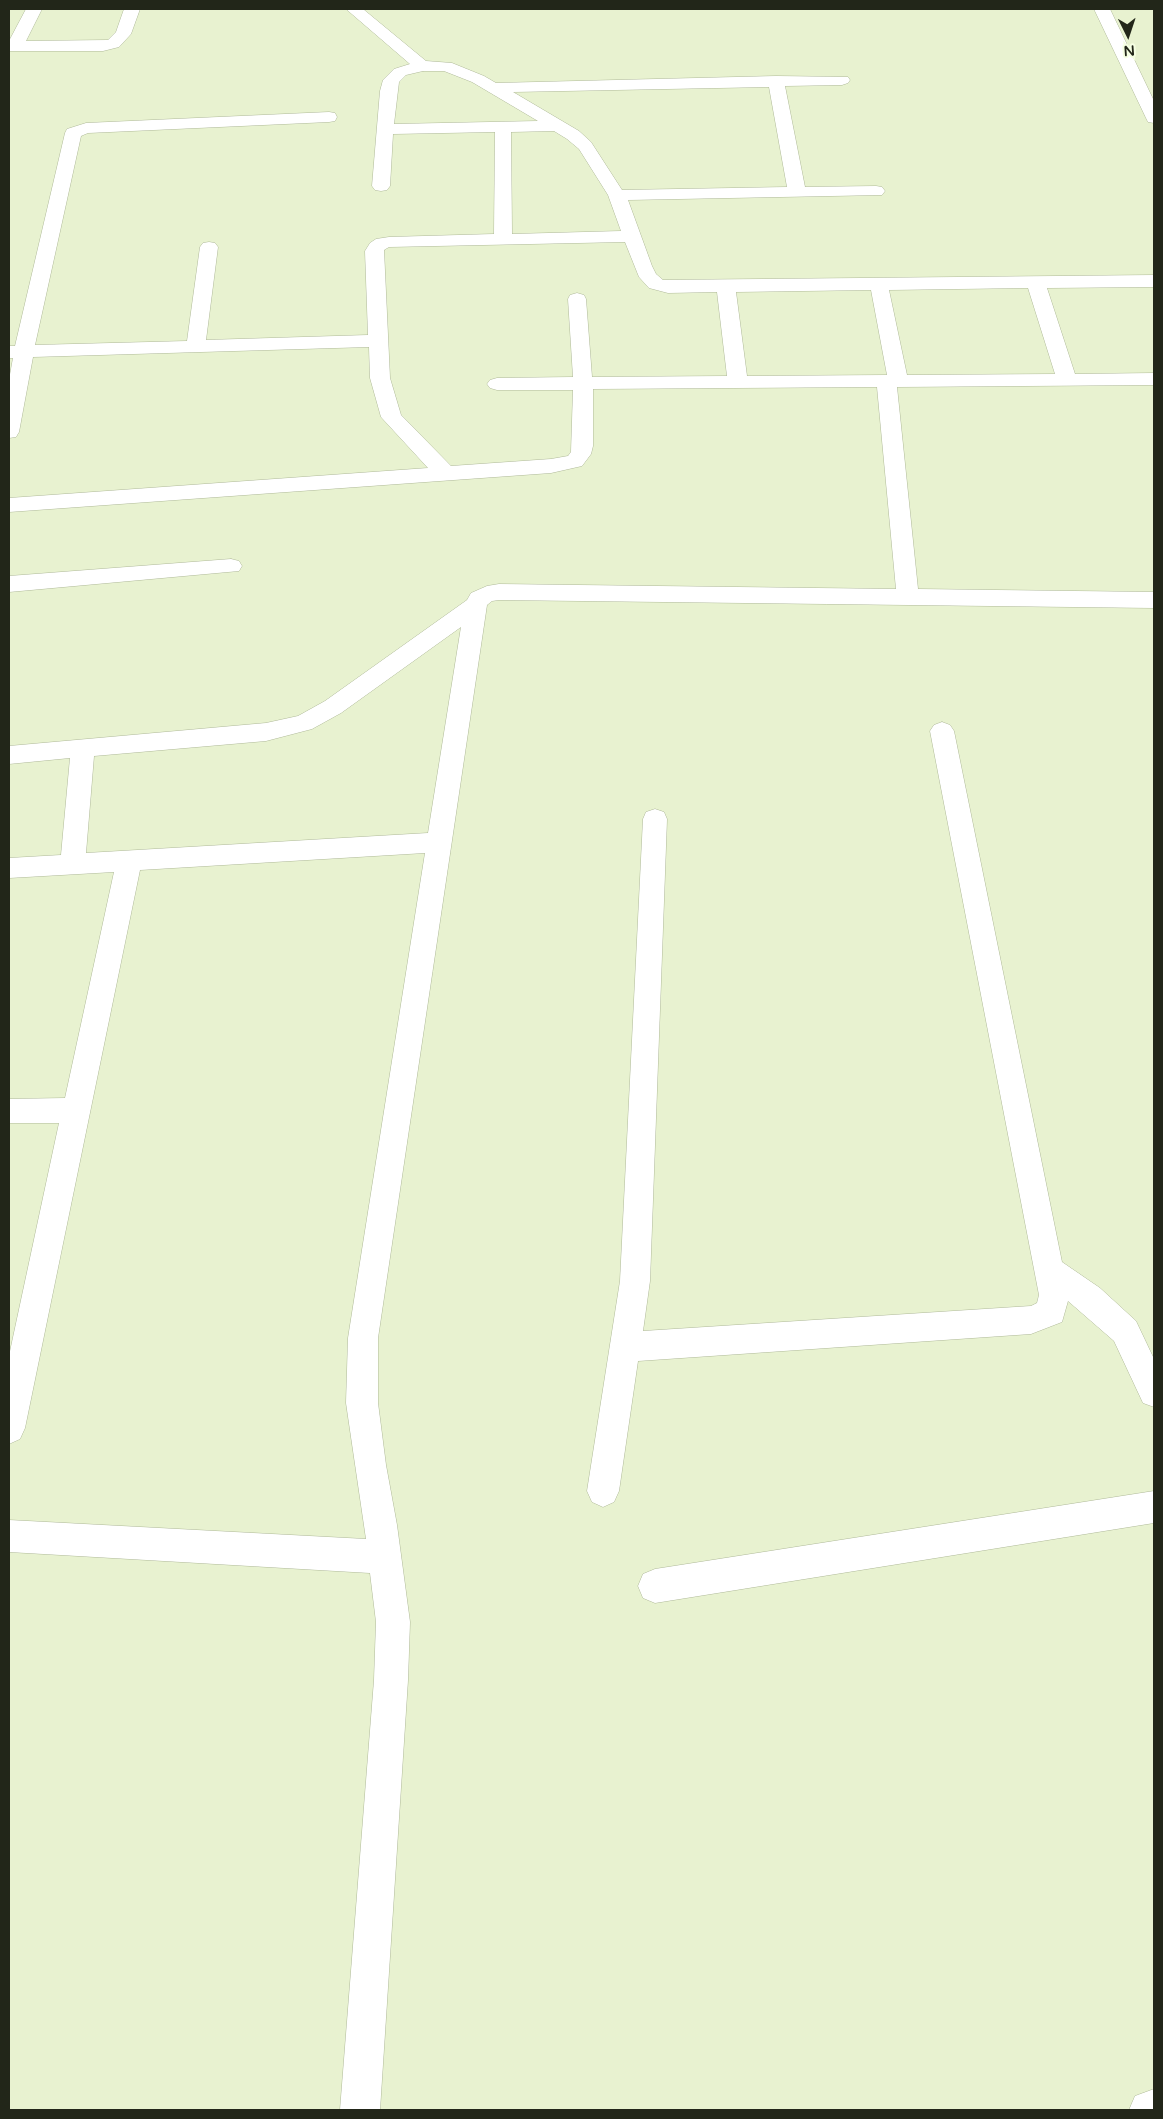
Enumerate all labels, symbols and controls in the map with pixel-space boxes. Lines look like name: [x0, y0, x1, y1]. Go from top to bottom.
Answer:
north arrow: [1103, 10, 1153, 60]
text: N: [1123, 42, 1135, 59]

